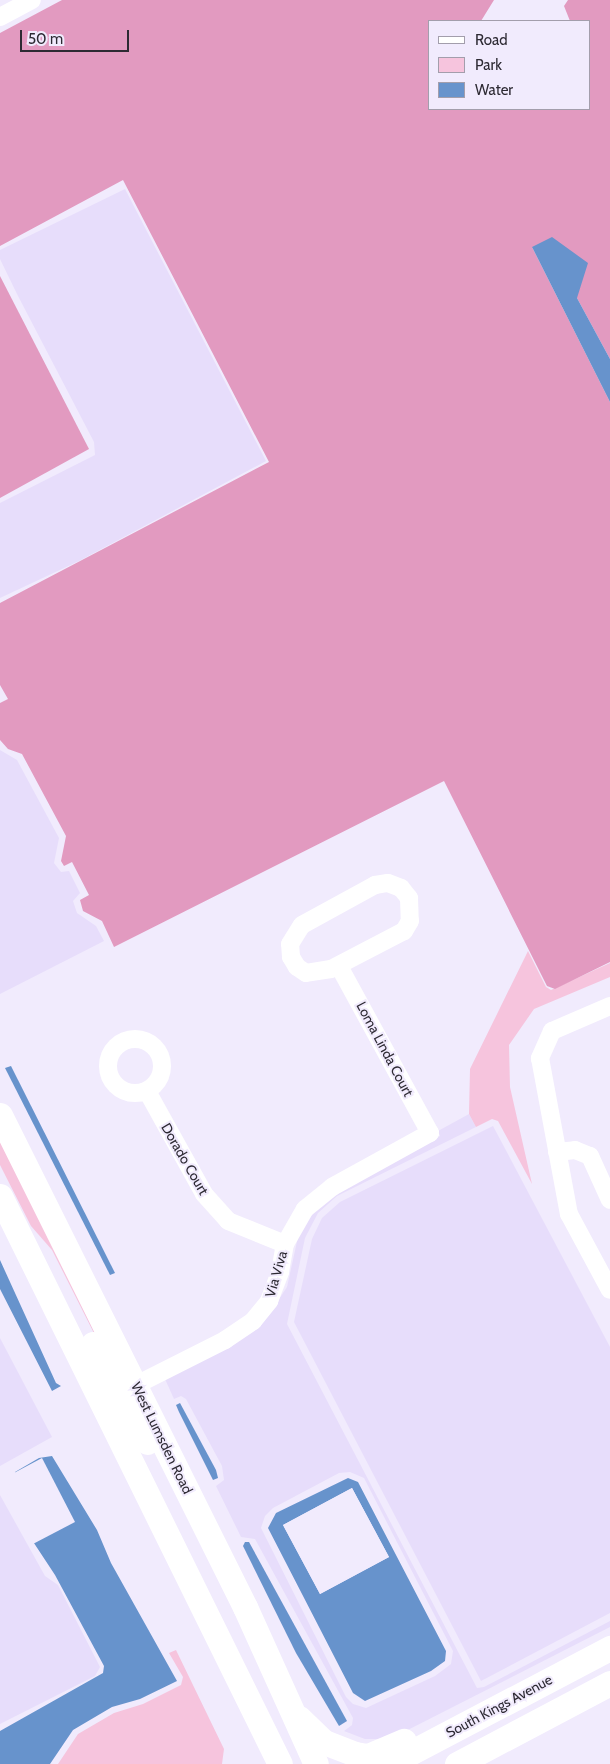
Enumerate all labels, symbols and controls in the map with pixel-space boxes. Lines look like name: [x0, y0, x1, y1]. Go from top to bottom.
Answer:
scale bar: [22, 20, 131, 52]
legend: [428, 20, 590, 110]
text: 50 m: [28, 30, 63, 48]
text: Road: [475, 31, 508, 49]
text: Park: [475, 56, 502, 74]
text: Water: [475, 81, 513, 99]
street label: Loma Linda Court: [353, 999, 417, 1099]
street label: Dorado Court: [158, 1120, 212, 1198]
street label: Via Viva: [261, 1249, 291, 1299]
street label: West Lumsden Road: [128, 1379, 196, 1497]
street label: South Kings Avenue: [443, 1671, 555, 1741]

